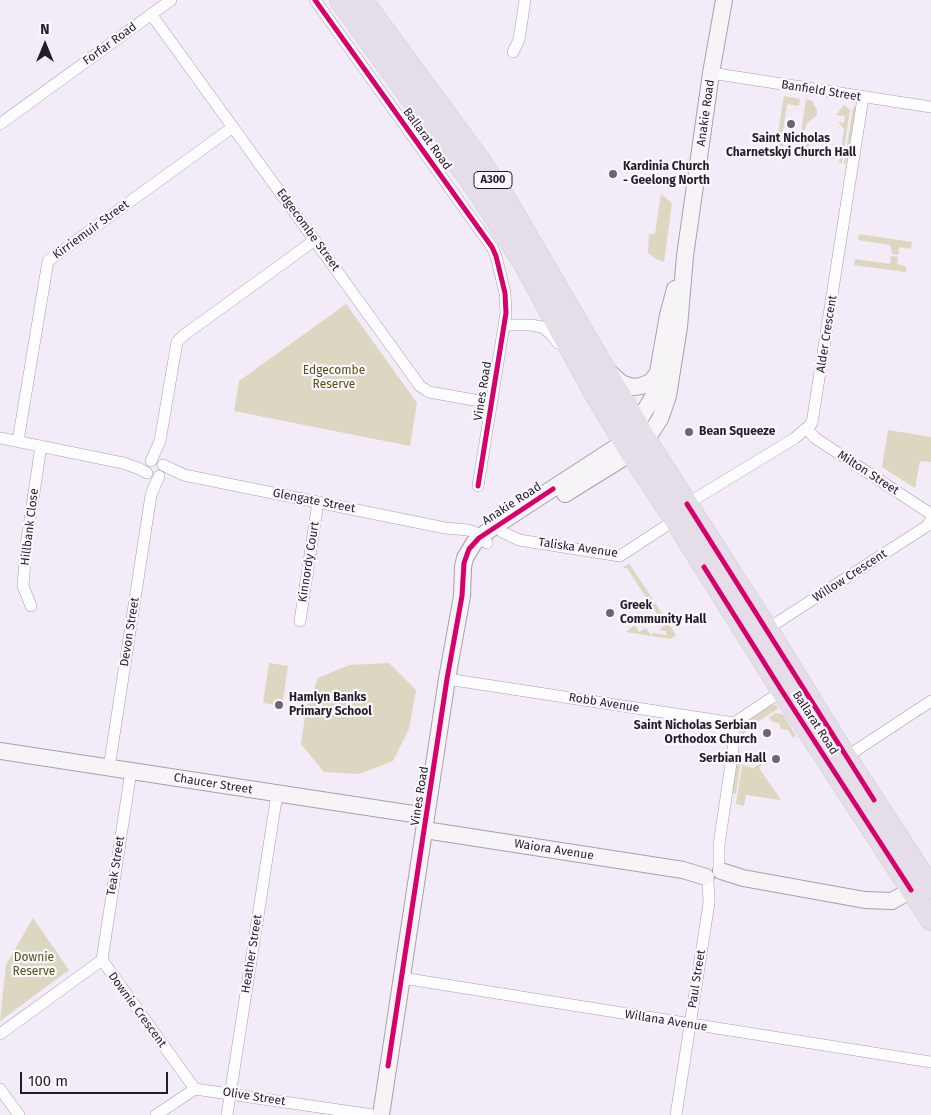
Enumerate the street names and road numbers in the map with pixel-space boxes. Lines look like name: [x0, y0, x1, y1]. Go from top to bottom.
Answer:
street label: Forfar Road: [80, 20, 140, 68]
street label: Banfield Street: [780, 78, 862, 104]
street label: Anakie Road: [694, 79, 718, 147]
street label: Ballarat Road: [400, 105, 454, 173]
road number: A300: [474, 172, 512, 188]
street label: Edgecombe Street: [273, 186, 343, 274]
street label: Kirriemuir Street: [50, 198, 132, 262]
street label: Alder Crescent: [814, 294, 840, 374]
street label: Vines Road: [471, 360, 495, 422]
street label: Milton Street: [835, 448, 901, 498]
street label: Anakie Road: [480, 480, 544, 528]
street label: Glengate Street: [272, 486, 356, 516]
street label: Hillbank Close: [18, 488, 42, 566]
street label: Kinnordy Court: [296, 521, 322, 603]
street label: Taliska Avenue: [537, 535, 619, 561]
street label: Willow Crescent: [810, 547, 890, 605]
street label: Devon Street: [117, 596, 143, 668]
street label: Ballarat Road: [789, 688, 841, 758]
street label: Robb Avenue: [568, 690, 640, 716]
street label: Vines Road: [408, 765, 432, 827]
street label: Chaucer Street: [173, 771, 253, 797]
street label: Teak Street: [104, 835, 128, 897]
street label: Waiora Avenue: [513, 837, 595, 863]
street label: Heather Street: [239, 914, 265, 994]
street label: Paul Street: [685, 949, 709, 1009]
street label: Downie Crescent: [105, 969, 169, 1051]
street label: Willana Avenue: [624, 1007, 708, 1035]
street label: Olive Street: [222, 1085, 286, 1109]

